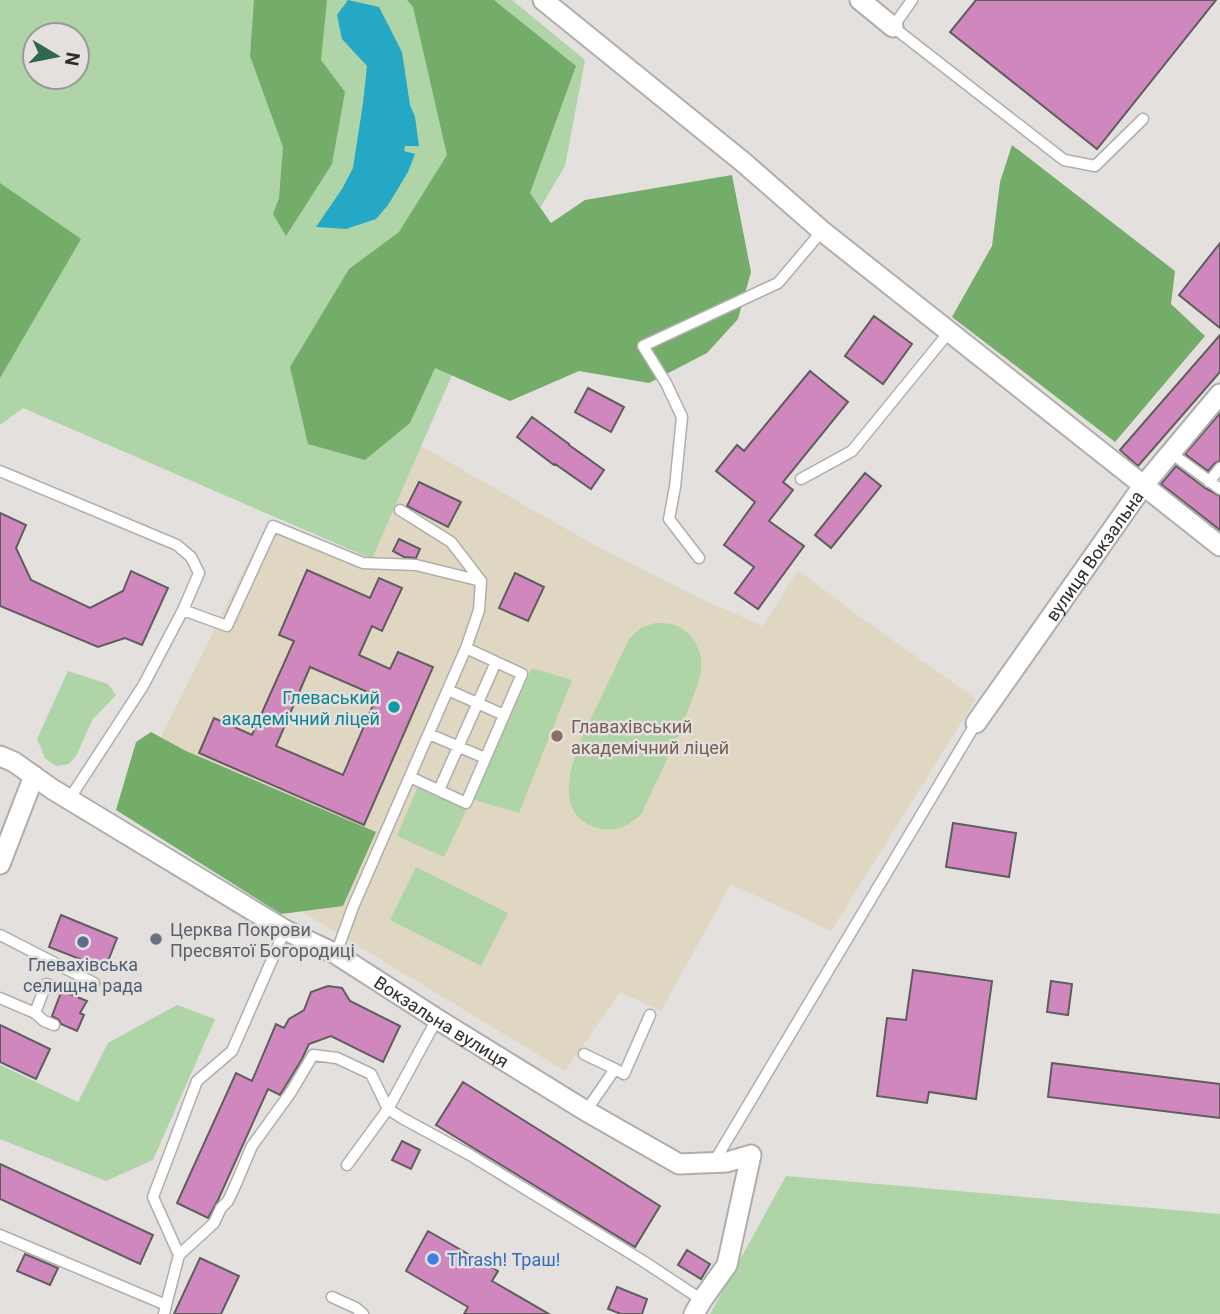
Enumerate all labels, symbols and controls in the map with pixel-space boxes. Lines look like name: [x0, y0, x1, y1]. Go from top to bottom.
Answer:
north arrow: [21, 21, 91, 91]
text: N: [60, 50, 85, 67]
street label: вулиця Вокзальна: [1041, 486, 1147, 625]
place label: Глеваський академічний ліцей: [222, 687, 380, 729]
marker: Глеваський академічний ліцей: [386, 699, 402, 715]
place label: Главахівський академічний ліцей: [571, 716, 729, 758]
marker: Главахівський академічний ліцей: [549, 728, 565, 744]
place label: Церква Покрови Пресвятої Богородиці: [170, 919, 355, 961]
marker: Церква Покрови Пресвятої Богородиці: [148, 931, 164, 947]
marker: Глевахівська селищна рада: [75, 934, 91, 950]
place label: Глевахівська селищна рада: [23, 954, 143, 996]
street label: Вокзальна вулиця: [371, 971, 513, 1071]
place label: Thrash! Траш!: [447, 1249, 560, 1270]
marker: Thrash! Траш!: [425, 1251, 441, 1267]

